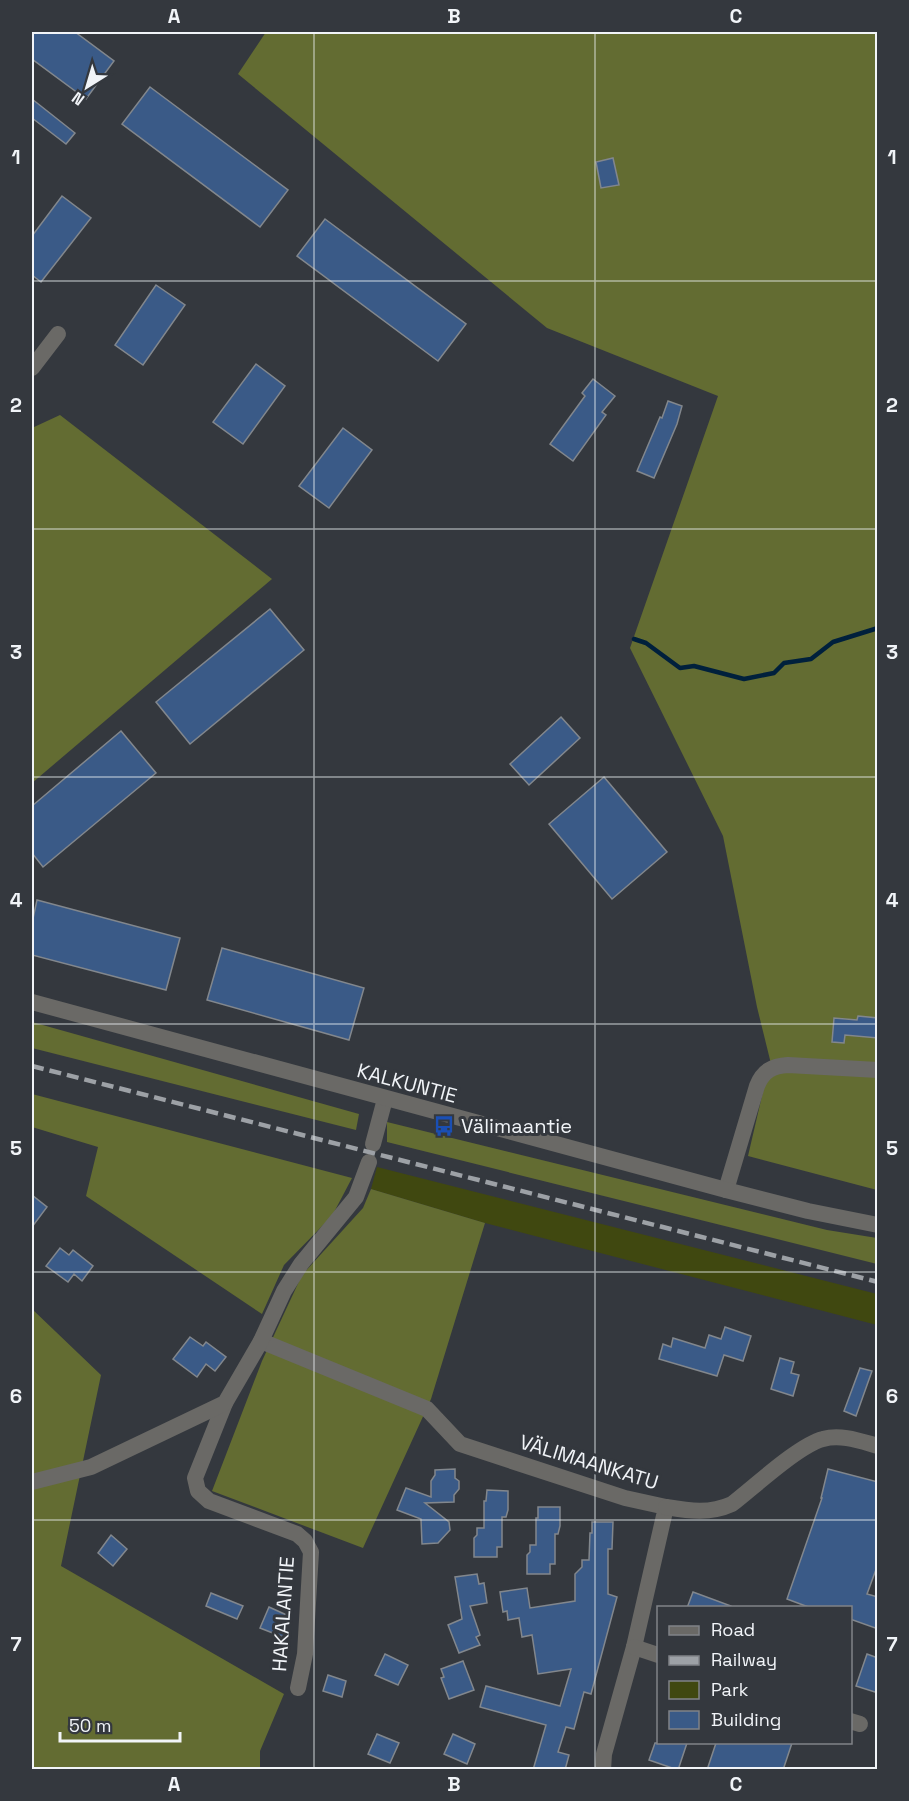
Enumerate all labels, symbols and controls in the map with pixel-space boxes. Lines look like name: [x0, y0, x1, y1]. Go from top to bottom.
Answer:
text: A: [168, 3, 181, 29]
text: B: [447, 3, 461, 29]
text: C: [730, 3, 743, 29]
north arrow: [57, 57, 117, 117]
text: N: [68, 87, 89, 110]
text: 1: [11, 144, 21, 170]
text: 1: [887, 144, 897, 170]
text: 2: [10, 392, 22, 418]
text: 2: [886, 392, 898, 418]
text: 3: [10, 639, 22, 665]
text: 3: [886, 639, 898, 665]
text: 4: [10, 887, 23, 913]
text: 4: [886, 887, 899, 913]
street label: KALKUNTIE: [354, 1057, 460, 1109]
place label: Välimaantie: [461, 1113, 572, 1139]
bus stop icon: Välimaantie: [432, 1114, 456, 1138]
text: 5: [10, 1135, 22, 1161]
text: 5: [886, 1135, 898, 1161]
text: 6: [10, 1383, 22, 1409]
text: 6: [886, 1383, 898, 1409]
street label: VÄLIMAANKATU: [516, 1429, 662, 1495]
street label: HAKALANTIE: [266, 1556, 300, 1672]
legend: [657, 1606, 852, 1744]
text: Road: [711, 1618, 755, 1641]
text: 7: [10, 1631, 22, 1657]
text: 7: [886, 1631, 898, 1657]
text: Railway: [711, 1648, 777, 1671]
text: Park: [711, 1678, 749, 1701]
scale bar: [60, 1705, 180, 1743]
text: Building: [711, 1708, 781, 1731]
text: 50 m: [69, 1714, 111, 1737]
text: A: [168, 1771, 181, 1797]
text: B: [447, 1771, 461, 1797]
text: C: [730, 1771, 743, 1797]

